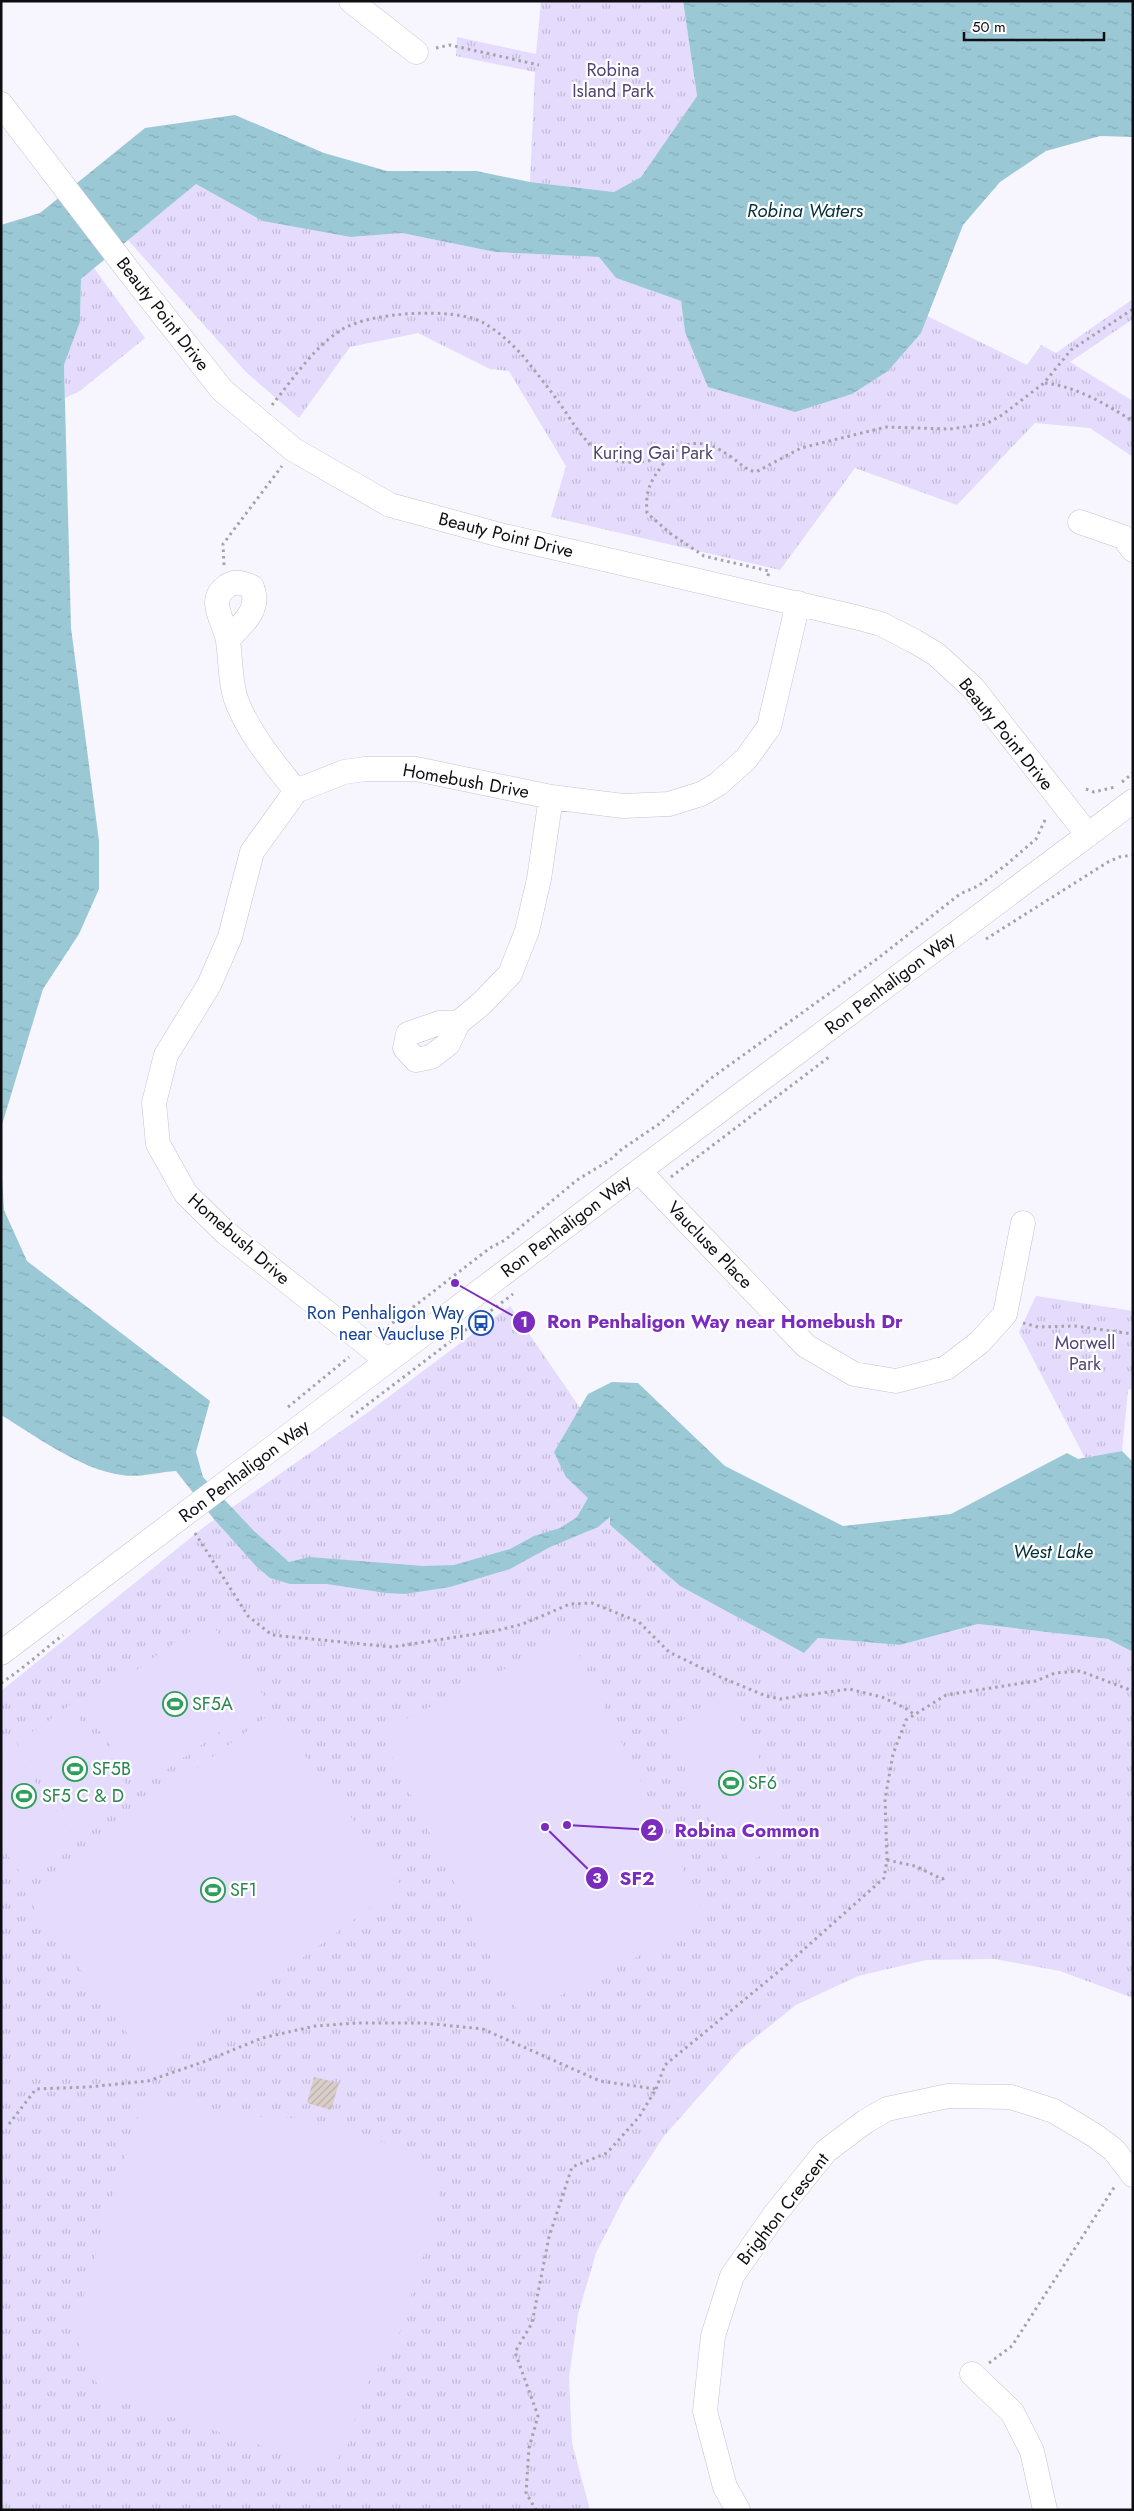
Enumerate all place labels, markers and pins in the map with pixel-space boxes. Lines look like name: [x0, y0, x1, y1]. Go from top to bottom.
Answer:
place label: Ron Penhaligon Way near Vaucluse Pl: [307, 1300, 464, 1347]
callout: Ron Penhaligon Way near Homebush Dr: [512, 1305, 913, 1339]
bus stop icon: Ron Penhaligon Way near Vaucluse Pl: [468, 1310, 494, 1336]
sports icon: SF5A: [162, 1691, 188, 1717]
place label: SF5A: [192, 1691, 233, 1717]
sports icon: SF5B: [62, 1756, 88, 1782]
place label: SF5B: [92, 1756, 131, 1782]
sports icon: SF6: [718, 1770, 744, 1796]
place label: SF6: [748, 1770, 777, 1796]
sports icon: SF5 C & D: [11, 1783, 37, 1809]
place label: SF5 C & D: [42, 1783, 124, 1809]
callout: Robina Common: [639, 1813, 829, 1847]
callout: SF2: [585, 1861, 665, 1895]
sports icon: SF1: [200, 1877, 226, 1903]
place label: SF1: [230, 1877, 257, 1903]

